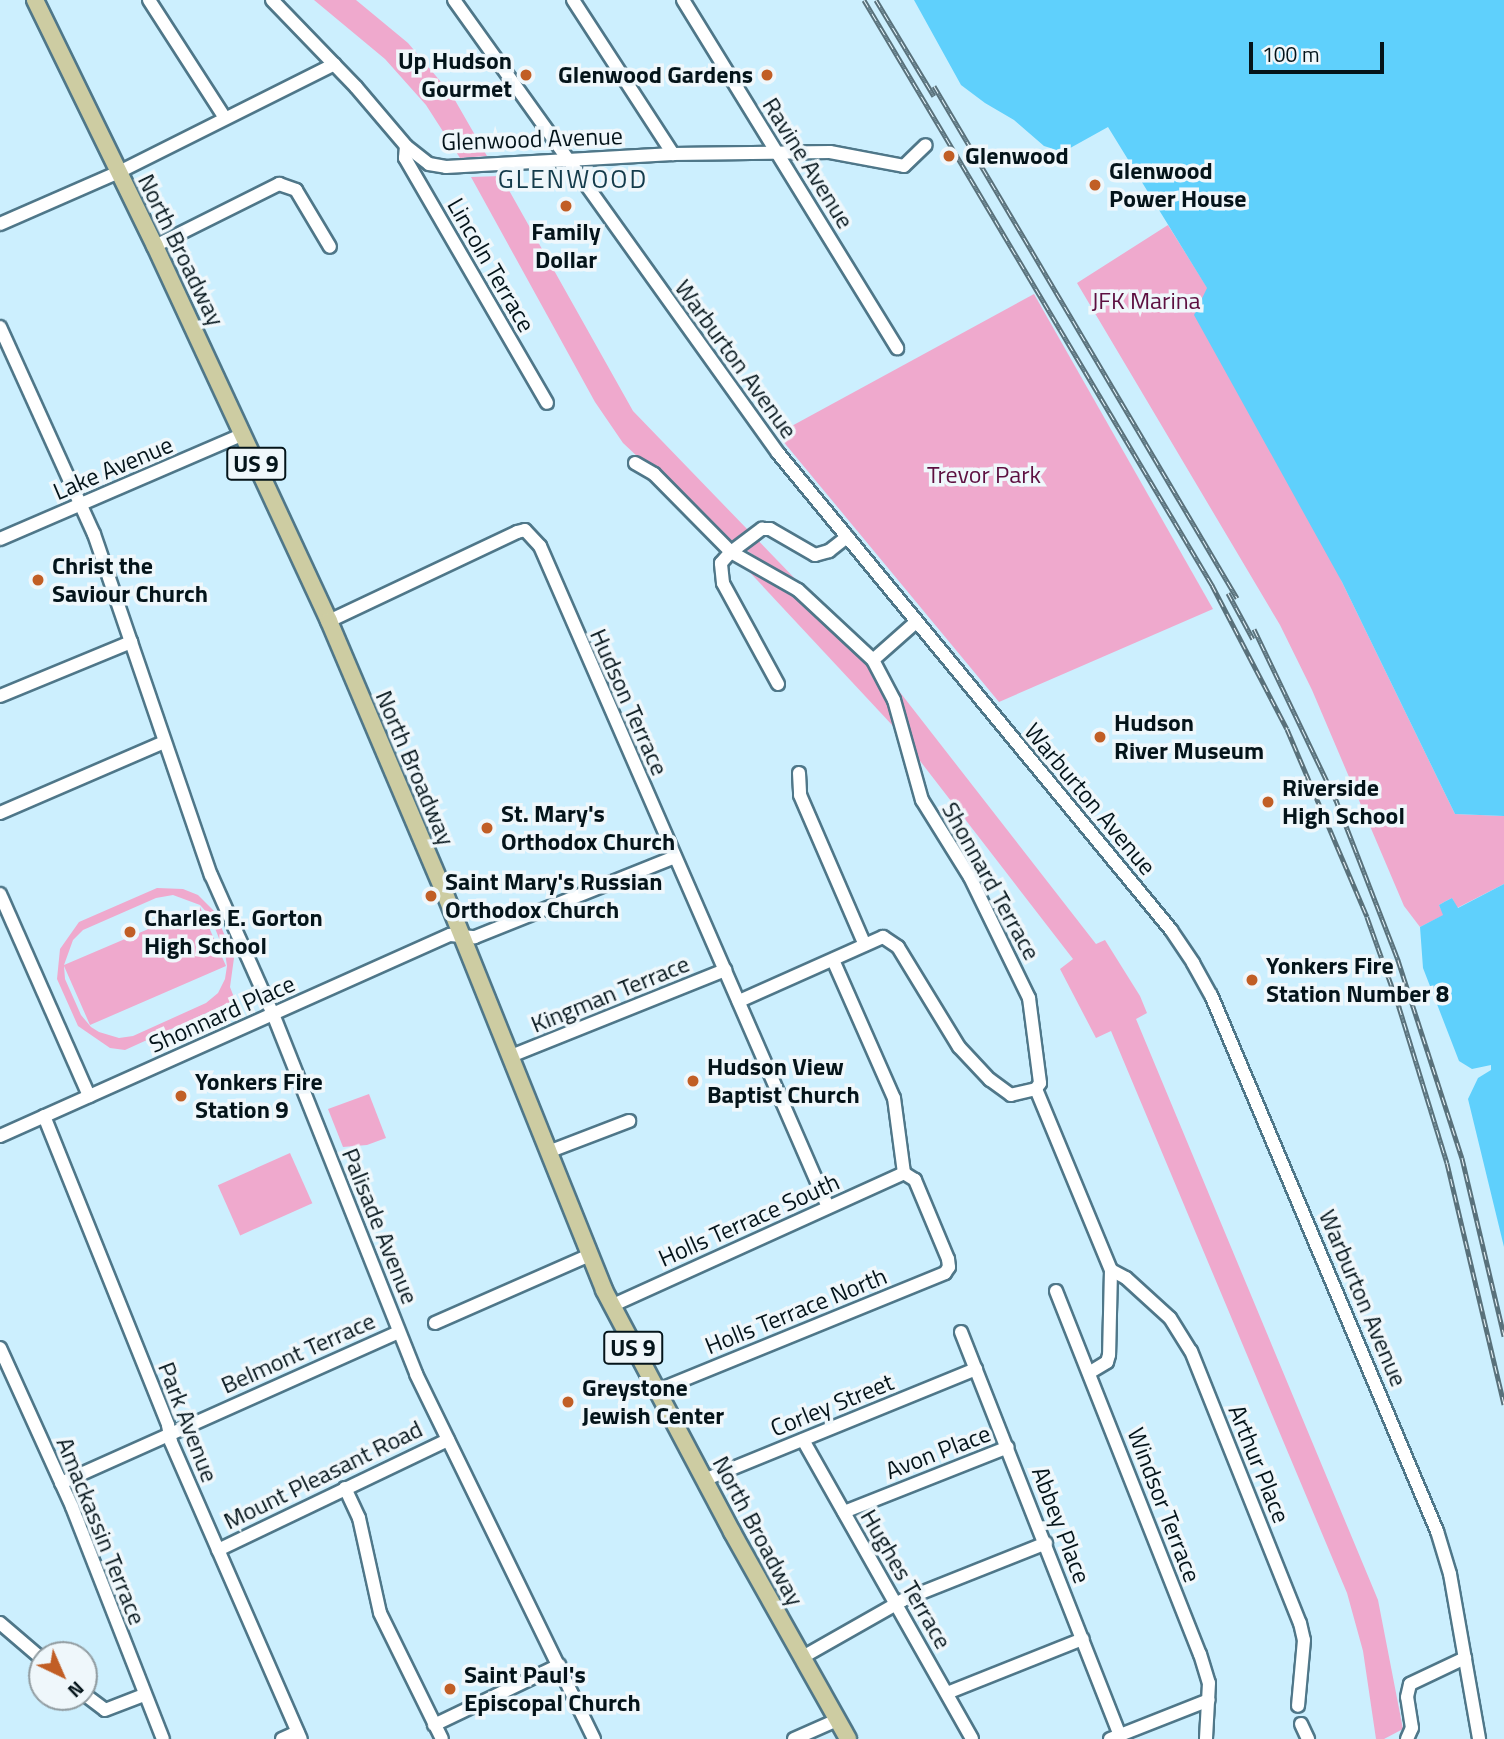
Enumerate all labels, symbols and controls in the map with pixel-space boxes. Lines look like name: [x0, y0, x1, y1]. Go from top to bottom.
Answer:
scale bar: [1252, 28, 1387, 72]
text: 100 m: [1262, 38, 1319, 70]
place label: Up Hudson Gourmet: [398, 47, 512, 103]
place label: Glenwood Gardens: [558, 61, 753, 89]
marker: Up Hudson Gourmet: [518, 67, 534, 83]
marker: Glenwood Gardens: [759, 67, 775, 83]
street label: Ravine Avenue: [756, 92, 860, 234]
street label: Glenwood Avenue: [441, 121, 623, 157]
place label: Glenwood: [965, 142, 1069, 170]
marker: Glenwood: [939, 146, 959, 166]
place label: Glenwood Power House: [1109, 157, 1247, 213]
district label: GLENWOOD: [499, 163, 647, 195]
street label: North Broadway: [132, 169, 230, 331]
marker: Glenwood Power House: [1087, 177, 1103, 193]
street label: Lincoln Terrace: [441, 193, 541, 337]
marker: Family Dollar: [558, 198, 574, 214]
place label: Family Dollar: [531, 218, 601, 274]
street label: Warburton Avenue: [669, 274, 803, 444]
park label: JFK Marina: [1091, 287, 1201, 315]
street label: Lake Avenue: [49, 430, 177, 506]
road number: US 9: [226, 445, 286, 484]
park label: Trevor Park: [927, 461, 1041, 489]
place label: Christ the Saviour Church: [52, 552, 208, 608]
marker: Christ the Saviour Church: [30, 572, 46, 588]
street label: Hudson Terrace: [584, 624, 674, 780]
street label: North Broadway: [369, 686, 461, 850]
place label: Hudson River Museum: [1114, 709, 1264, 765]
street label: Warburton Avenue: [1018, 717, 1162, 881]
marker: Hudson River Museum: [1092, 729, 1108, 745]
place label: Riverside High School: [1282, 774, 1405, 830]
marker: Riverside High School: [1260, 794, 1276, 810]
street label: Shonnard Terrace: [936, 797, 1046, 965]
place label: St. Mary's Orthodox Church: [501, 800, 675, 856]
marker: St. Mary's Orthodox Church: [479, 820, 495, 836]
place label: Saint Mary's Russian Orthodox Church: [445, 868, 662, 924]
marker: Saint Mary's Russian Orthodox Church: [423, 888, 439, 904]
place label: Charles E. Gorton High School: [144, 904, 323, 960]
marker: Charles E. Gorton High School: [122, 924, 138, 940]
street label: Kingman Terrace: [527, 949, 693, 1039]
place label: Yonkers Fire Station Number 8: [1266, 952, 1449, 1008]
street label: Shonnard Place: [145, 969, 299, 1059]
marker: Yonkers Fire Station Number 8: [1244, 972, 1260, 988]
place label: Hudson View Baptist Church: [707, 1053, 860, 1109]
place label: Yonkers Fire Station 9: [195, 1068, 323, 1124]
marker: Hudson View Baptist Church: [685, 1073, 701, 1089]
marker: Yonkers Fire Station 9: [173, 1088, 189, 1104]
street label: Palisade Avenue: [336, 1144, 424, 1308]
street label: Holls Terrace South: [654, 1167, 844, 1273]
street label: Warburton Avenue: [1313, 1205, 1413, 1391]
street label: Holls Terrace North: [701, 1261, 891, 1361]
street label: Belmont Terrace: [217, 1306, 379, 1400]
road number: US 9: [603, 1329, 663, 1368]
street label: Park Avenue: [152, 1358, 224, 1486]
street label: Corley Street: [766, 1367, 898, 1443]
place label: Greystone Jewish Center: [582, 1374, 724, 1430]
marker: Greystone Jewish Center: [560, 1394, 576, 1410]
street label: Arthur Place: [1222, 1401, 1296, 1527]
street label: Mount Pleasant Road: [219, 1414, 427, 1536]
street label: Avon Place: [881, 1419, 995, 1485]
street label: Windsor Terrace: [1121, 1424, 1207, 1586]
street label: Amackassin Terrace: [50, 1433, 152, 1629]
street label: North Broadway: [706, 1451, 810, 1611]
street label: Abbey Place: [1026, 1463, 1096, 1587]
street label: Hughes Terrace: [854, 1504, 958, 1654]
north arrow: [28, 1641, 98, 1711]
place label: Saint Paul's Episcopal Church: [464, 1661, 641, 1717]
text: N: [62, 1675, 91, 1705]
marker: Saint Paul's Episcopal Church: [442, 1681, 458, 1697]

